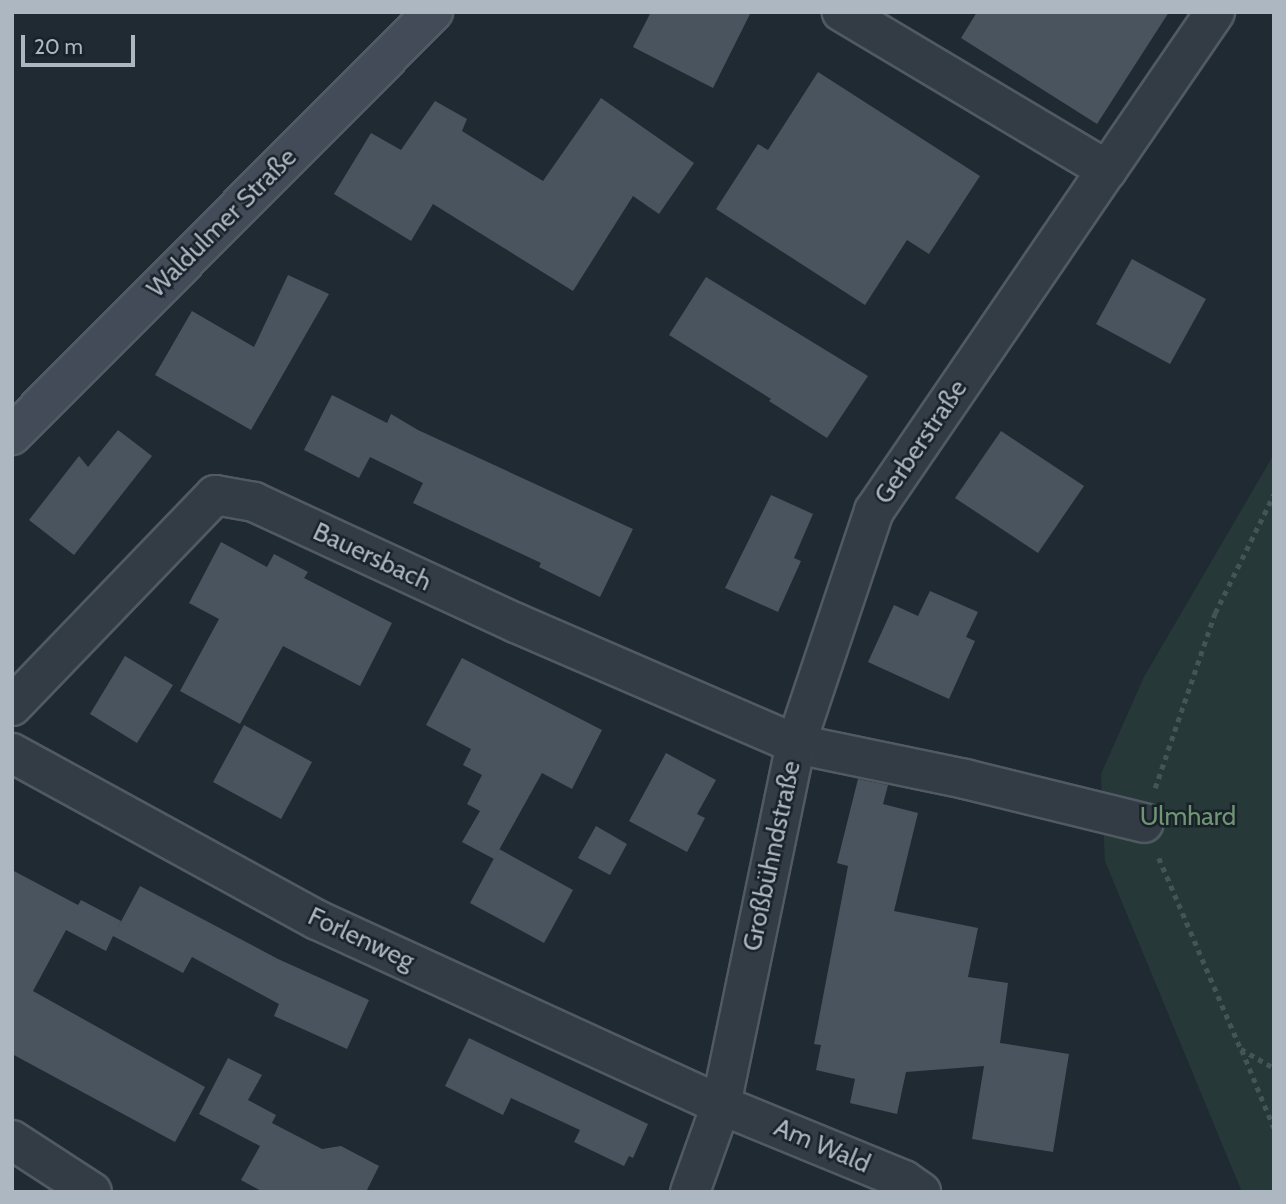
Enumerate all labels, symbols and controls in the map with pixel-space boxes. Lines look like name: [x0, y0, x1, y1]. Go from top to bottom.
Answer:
scale bar: [24, 21, 138, 65]
text: 20 m: [34, 34, 83, 59]
street label: Waldulmer Straße: [141, 142, 303, 304]
street label: Gerberstraße: [868, 374, 974, 510]
street label: Bauersbach: [308, 516, 436, 598]
street label: Großbühndstraße: [737, 758, 807, 954]
park label: Ulmhard: [1140, 801, 1236, 833]
street label: Forlenweg: [303, 901, 419, 977]
street label: Am Wald: [769, 1112, 875, 1180]

